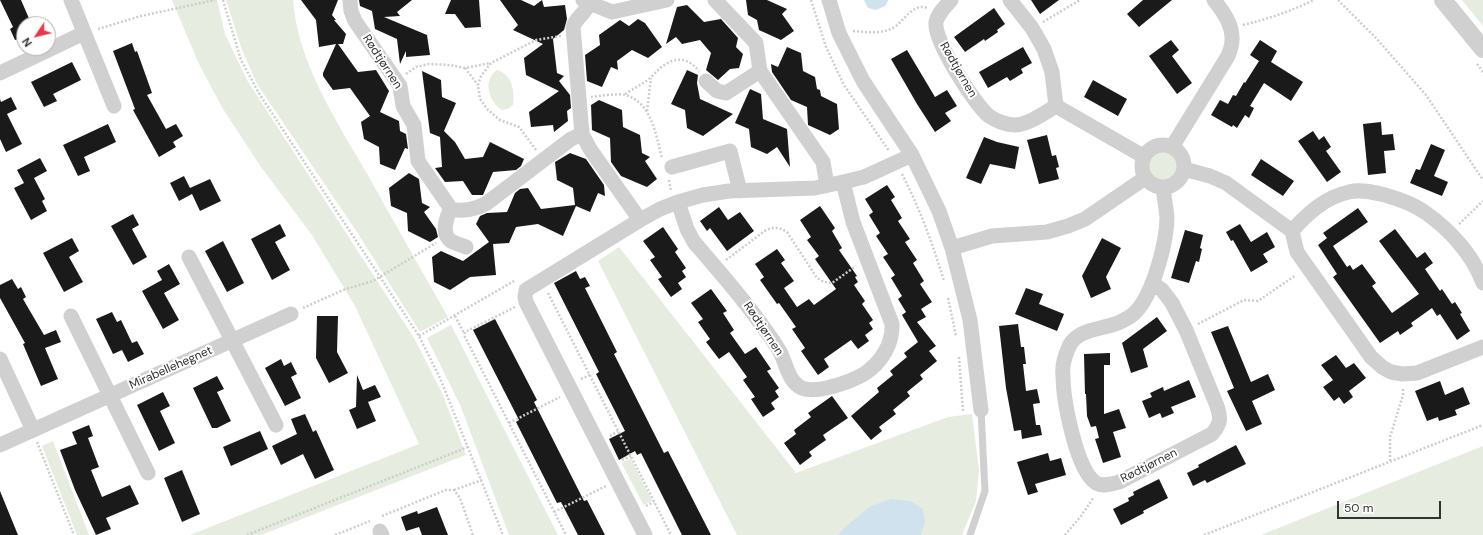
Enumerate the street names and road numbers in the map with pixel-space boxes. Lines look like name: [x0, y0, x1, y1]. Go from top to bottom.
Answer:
street label: Rødtjørnen: [359, 32, 405, 92]
street label: Rødtjørnen: [936, 40, 980, 100]
street label: Rødtjørnen: [740, 299, 786, 359]
street label: Mirabellehegnet: [127, 343, 215, 393]
street label: Rødtjørnen: [1118, 446, 1180, 486]

